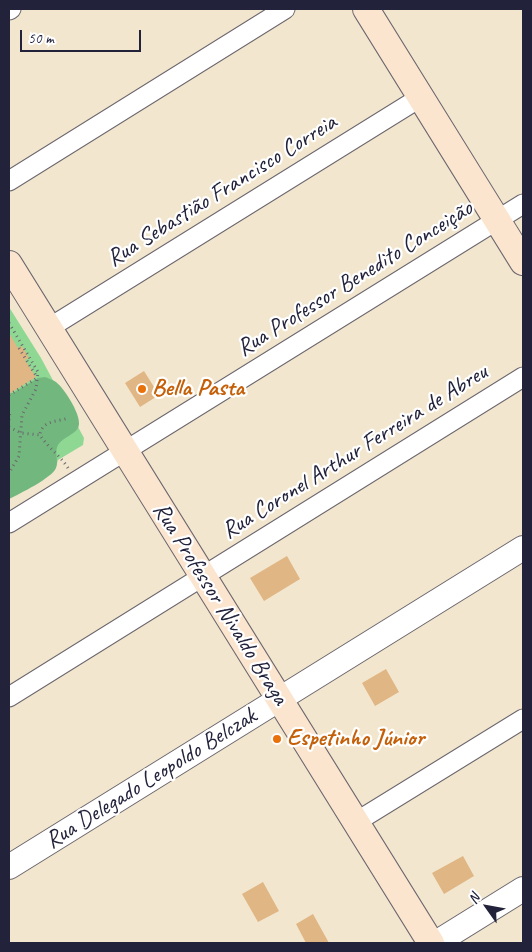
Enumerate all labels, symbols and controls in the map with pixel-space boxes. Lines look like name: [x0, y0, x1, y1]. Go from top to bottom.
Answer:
scale bar: [22, 20, 144, 52]
text: 50 m: [28, 29, 54, 48]
street label: Rua Sebastião Francisco Correia: [102, 108, 342, 274]
street label: Rua Professor Benedito Conceição: [232, 195, 478, 363]
street label: Rua Coronel Arthur Ferreira de Abreu: [217, 358, 493, 546]
place label: Bella Pasta: [152, 375, 244, 403]
marker: Bella Pasta: [136, 383, 148, 395]
street label: Rua Professor Nivaldo Braga: [146, 497, 294, 711]
street label: Rua Delegado Leopoldo Belczak: [40, 702, 262, 856]
place label: Espetinho Júnior: [287, 725, 424, 753]
marker: Espetinho Júnior: [271, 733, 283, 745]
north arrow: [462, 882, 512, 932]
text: N: [464, 891, 483, 907]

